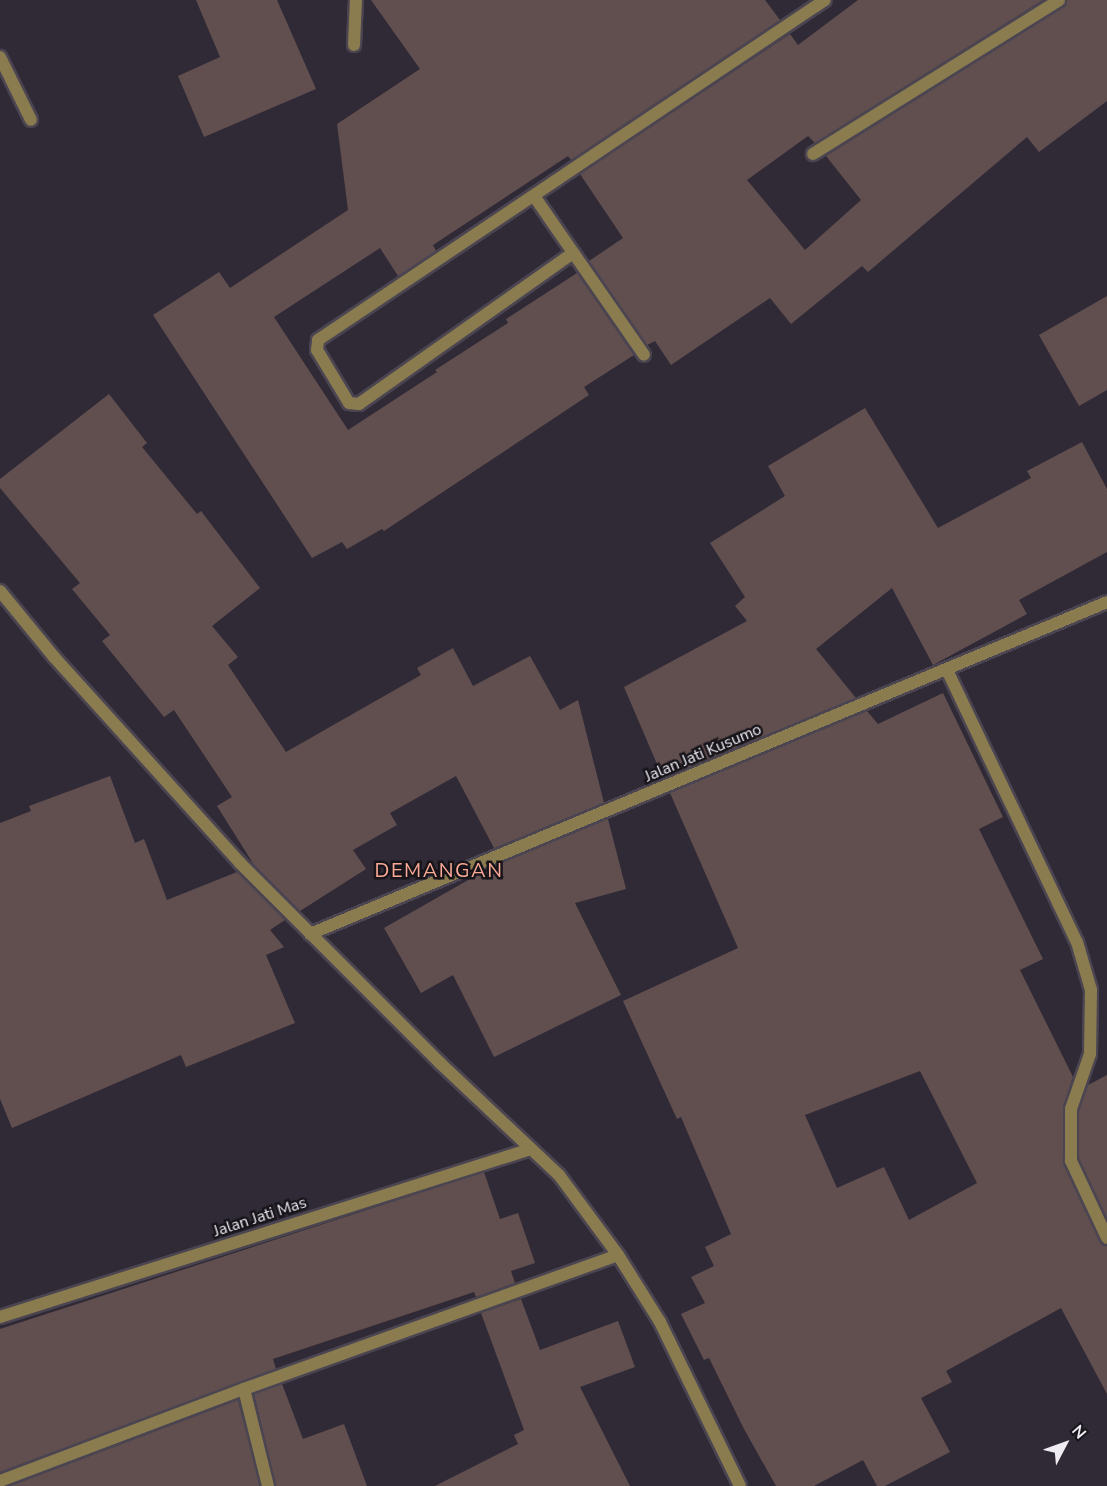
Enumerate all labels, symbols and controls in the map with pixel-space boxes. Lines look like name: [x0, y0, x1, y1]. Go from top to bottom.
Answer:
street label: Jalan Jati Kusumo: [642, 720, 764, 786]
district label: DEMANGAN: [375, 858, 503, 882]
street label: Jalan Jati Mas: [211, 1193, 309, 1241]
north arrow: [1035, 1414, 1095, 1474]
text: N: [1066, 1420, 1091, 1444]

